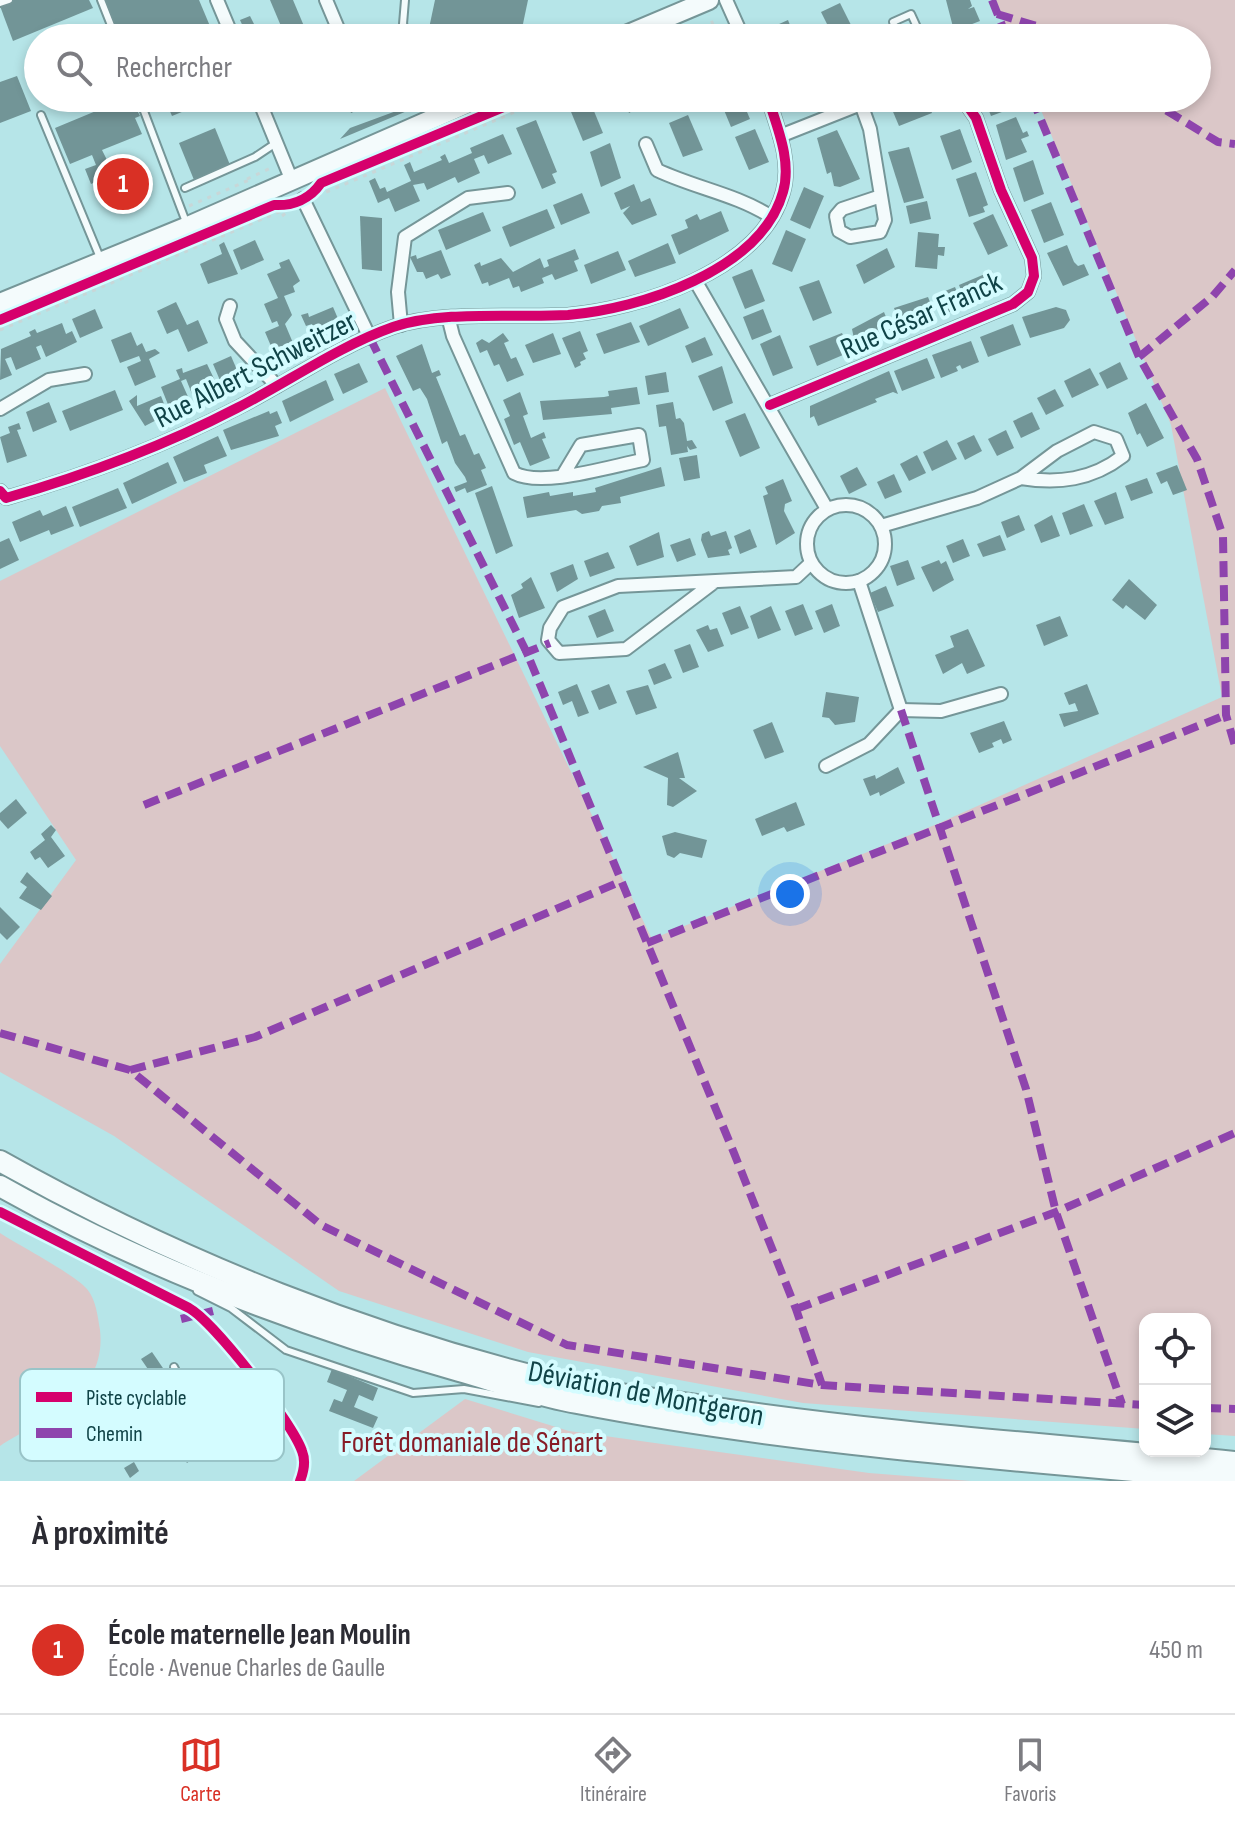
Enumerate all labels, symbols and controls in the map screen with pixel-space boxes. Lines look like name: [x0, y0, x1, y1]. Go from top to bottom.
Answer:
search box: [24, 24, 1211, 112]
icon: search: [52, 46, 96, 90]
text: Rechercher: [116, 50, 232, 86]
pin: 1: [97, 154, 149, 214]
street label: Rue César Franck: [835, 264, 1008, 367]
street label: Rue Albert Schweitzer: [148, 303, 363, 436]
your location: [770, 874, 810, 914]
map controls: [1139, 1313, 1211, 1457]
button: locate: [1139, 1313, 1211, 1385]
street label: Déviation de Montgeron: [525, 1353, 767, 1434]
legend: [20, 1369, 284, 1461]
text: Piste cyclable: [86, 1385, 187, 1412]
button: layers: [1139, 1385, 1211, 1457]
text: Chemin: [86, 1421, 143, 1448]
park label: Forêt domaniale de Sénart: [341, 1425, 603, 1461]
text: À proximité: [32, 1513, 169, 1554]
text: École maternelle Jean Moulin: [108, 1617, 411, 1653]
text: 1: [53, 1635, 63, 1666]
text: 450 m: [1149, 1635, 1203, 1666]
text: École · Avenue Charles de Gaulle: [108, 1653, 385, 1684]
tab: Carte: [179, 1733, 223, 1808]
tab: Itinéraire: [580, 1733, 647, 1808]
tab: Favoris: [1004, 1733, 1056, 1808]

